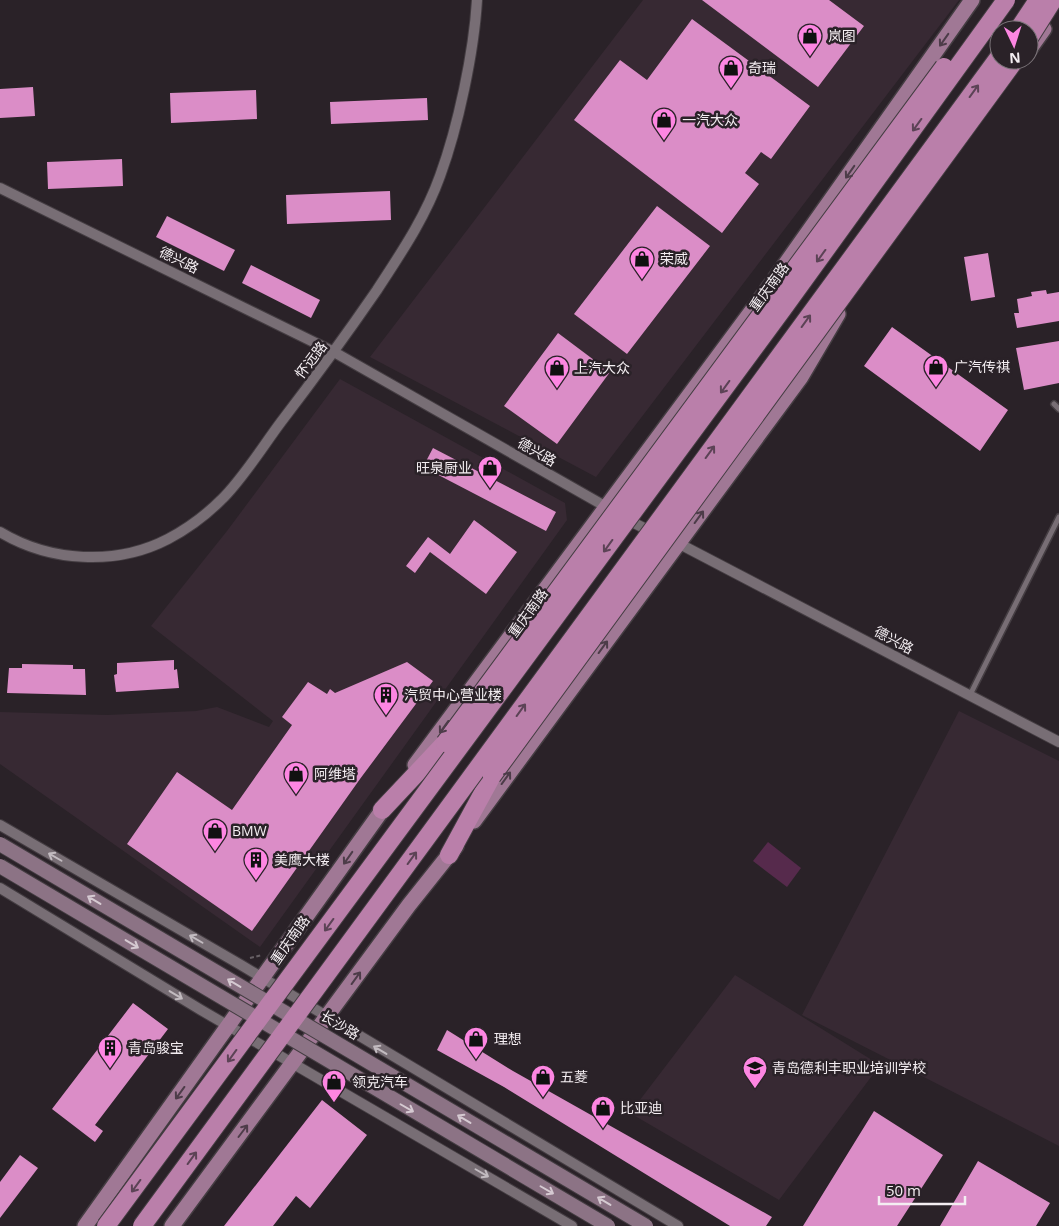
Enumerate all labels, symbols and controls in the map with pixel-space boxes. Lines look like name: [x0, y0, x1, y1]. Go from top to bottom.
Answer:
north arrow: [989, 20, 1039, 70]
shop icon: 岚图: [797, 23, 823, 57]
place label: 岚图: [828, 26, 856, 45]
one-way arrow: [939, 33, 949, 47]
text: N: [1009, 49, 1021, 68]
shop icon: 奇瑞: [718, 55, 744, 89]
place label: 奇瑞: [748, 58, 776, 77]
one-way arrow: [969, 84, 979, 98]
shop icon: 一汽大众: [651, 107, 677, 141]
place label: 一汽大众: [682, 110, 738, 129]
one-way arrow: [911, 118, 922, 131]
one-way arrow: [845, 165, 855, 179]
street label: 德兴路: [156, 242, 202, 277]
shop icon: 荣威: [629, 246, 655, 280]
place label: 荣威: [660, 249, 688, 268]
one-way arrow: [816, 249, 826, 263]
street label: 重庆南路: [744, 258, 793, 315]
one-way arrow: [801, 314, 811, 328]
street label: 怀远路: [290, 337, 331, 382]
shop icon: 广汽传祺: [923, 354, 949, 388]
shop icon: 上汽大众: [544, 355, 570, 389]
place label: 广汽传祺: [954, 357, 1010, 376]
place label: 上汽大众: [574, 358, 630, 377]
one-way arrow: [719, 380, 730, 393]
street label: 德兴路: [514, 433, 560, 470]
one-way arrow: [705, 445, 715, 459]
shop icon: 旺泉厨业: [477, 455, 503, 489]
place label: 旺泉厨业: [416, 458, 472, 477]
one-way arrow: [694, 511, 705, 524]
one-way arrow: [602, 539, 613, 552]
street label: 重庆南路: [503, 584, 552, 641]
street label: 德兴路: [871, 621, 917, 658]
one-way arrow: [598, 641, 608, 655]
building icon: 汽贸中心营业楼: [373, 682, 399, 716]
place label: 汽贸中心营业楼: [404, 685, 502, 704]
one-way arrow: [516, 703, 526, 717]
one-way arrow: [438, 720, 449, 733]
shop icon: 阿维塔: [283, 761, 309, 795]
place label: 阿维塔: [314, 764, 356, 783]
one-way arrow: [501, 772, 512, 785]
shop icon: BMW: [202, 818, 228, 852]
place label: BMW: [232, 821, 267, 840]
building icon: 美鹰大楼: [243, 847, 269, 881]
place label: 美鹰大楼: [274, 850, 330, 869]
one-way arrow: [343, 851, 353, 865]
one-way arrow: [48, 852, 63, 862]
one-way arrow: [407, 852, 418, 865]
one-way arrow: [86, 895, 101, 905]
street label: 重庆南路: [266, 911, 313, 968]
one-way arrow: [324, 918, 334, 932]
one-way arrow: [189, 933, 203, 943]
one-way arrow: [125, 940, 139, 950]
one-way arrow: [351, 971, 361, 985]
one-way arrow: [227, 977, 241, 987]
one-way arrow: [169, 990, 183, 1000]
street label: 长沙路: [317, 1006, 363, 1044]
shop icon: 理想: [463, 1026, 489, 1060]
place label: 理想: [494, 1029, 522, 1048]
building icon: 青岛骏宝: [97, 1035, 123, 1069]
place label: 青岛骏宝: [128, 1038, 184, 1057]
one-way arrow: [374, 1044, 388, 1054]
one-way arrow: [227, 1049, 237, 1063]
school or university icon: 青岛德利丰职业培训学校: [742, 1055, 768, 1089]
place label: 青岛德利丰职业培训学校: [772, 1058, 926, 1077]
shop icon: 五菱: [530, 1064, 556, 1098]
place label: 五菱: [560, 1067, 588, 1086]
shop icon: 领克汽车: [321, 1069, 347, 1103]
place label: 领克汽车: [352, 1072, 408, 1091]
one-way arrow: [174, 1086, 185, 1099]
shop icon: 比亚迪: [590, 1095, 616, 1129]
place label: 比亚迪: [620, 1098, 662, 1117]
one-way arrow: [400, 1103, 414, 1113]
one-way arrow: [457, 1113, 472, 1123]
one-way arrow: [238, 1124, 248, 1138]
one-way arrow: [187, 1152, 197, 1166]
one-way arrow: [474, 1169, 488, 1179]
scale bar: [879, 1174, 965, 1206]
one-way arrow: [131, 1179, 141, 1193]
text: 50 m: [886, 1180, 921, 1200]
one-way arrow: [540, 1186, 554, 1196]
one-way arrow: [597, 1196, 611, 1206]

